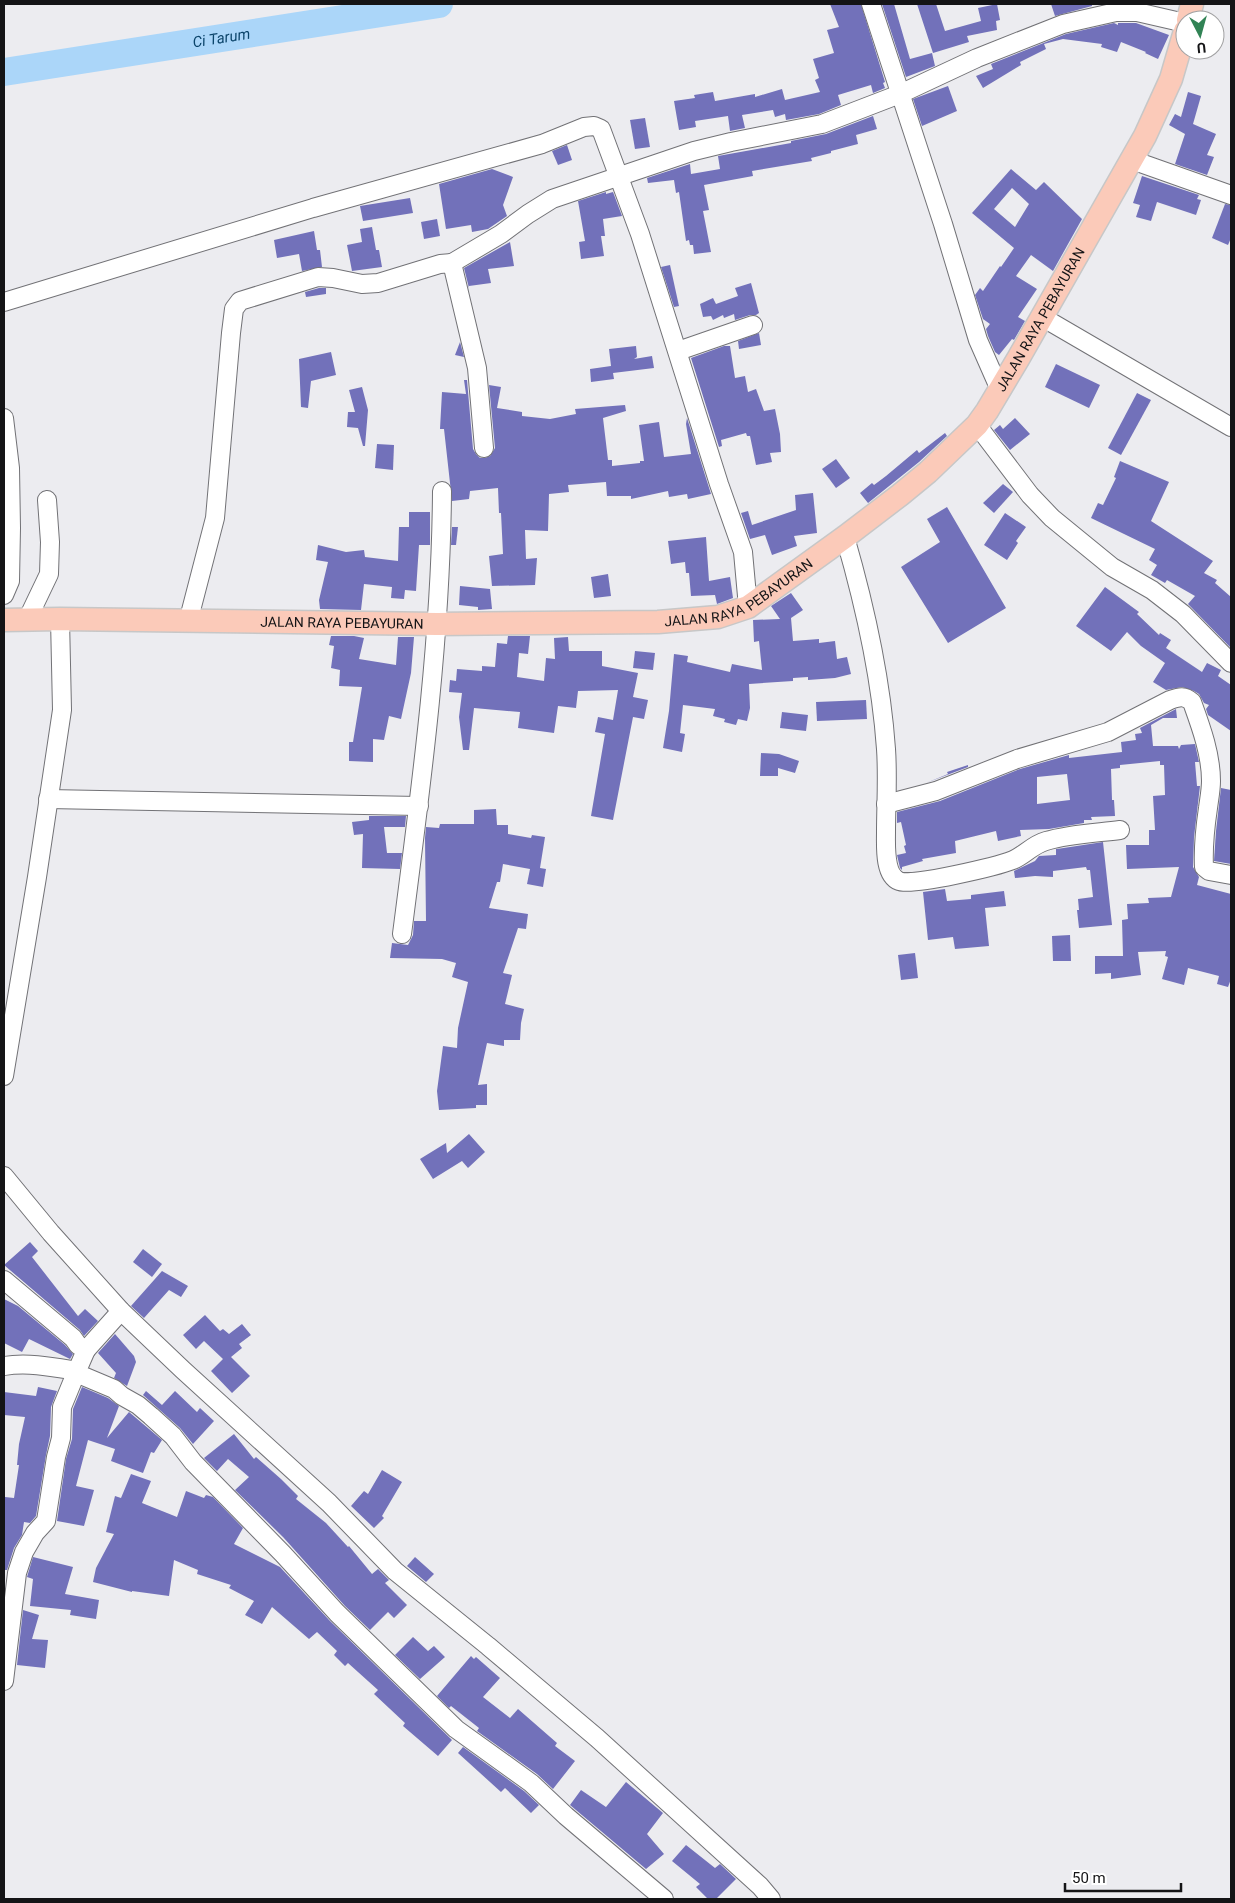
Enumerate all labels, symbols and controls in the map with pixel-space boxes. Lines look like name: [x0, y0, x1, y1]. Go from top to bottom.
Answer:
north arrow: [1175, 10, 1225, 60]
water label: Ci Tarum: [191, 25, 251, 51]
text: U: [1196, 39, 1207, 56]
street label: JALAN RAYA PEBAYURAN: [993, 245, 1088, 394]
street label: JALAN RAYA PEBAYURAN: [664, 555, 816, 629]
street label: JALAN RAYA PEBAYURAN: [260, 614, 424, 632]
scale bar: [1065, 1860, 1181, 1892]
text: 50 m: [1072, 1869, 1106, 1887]

